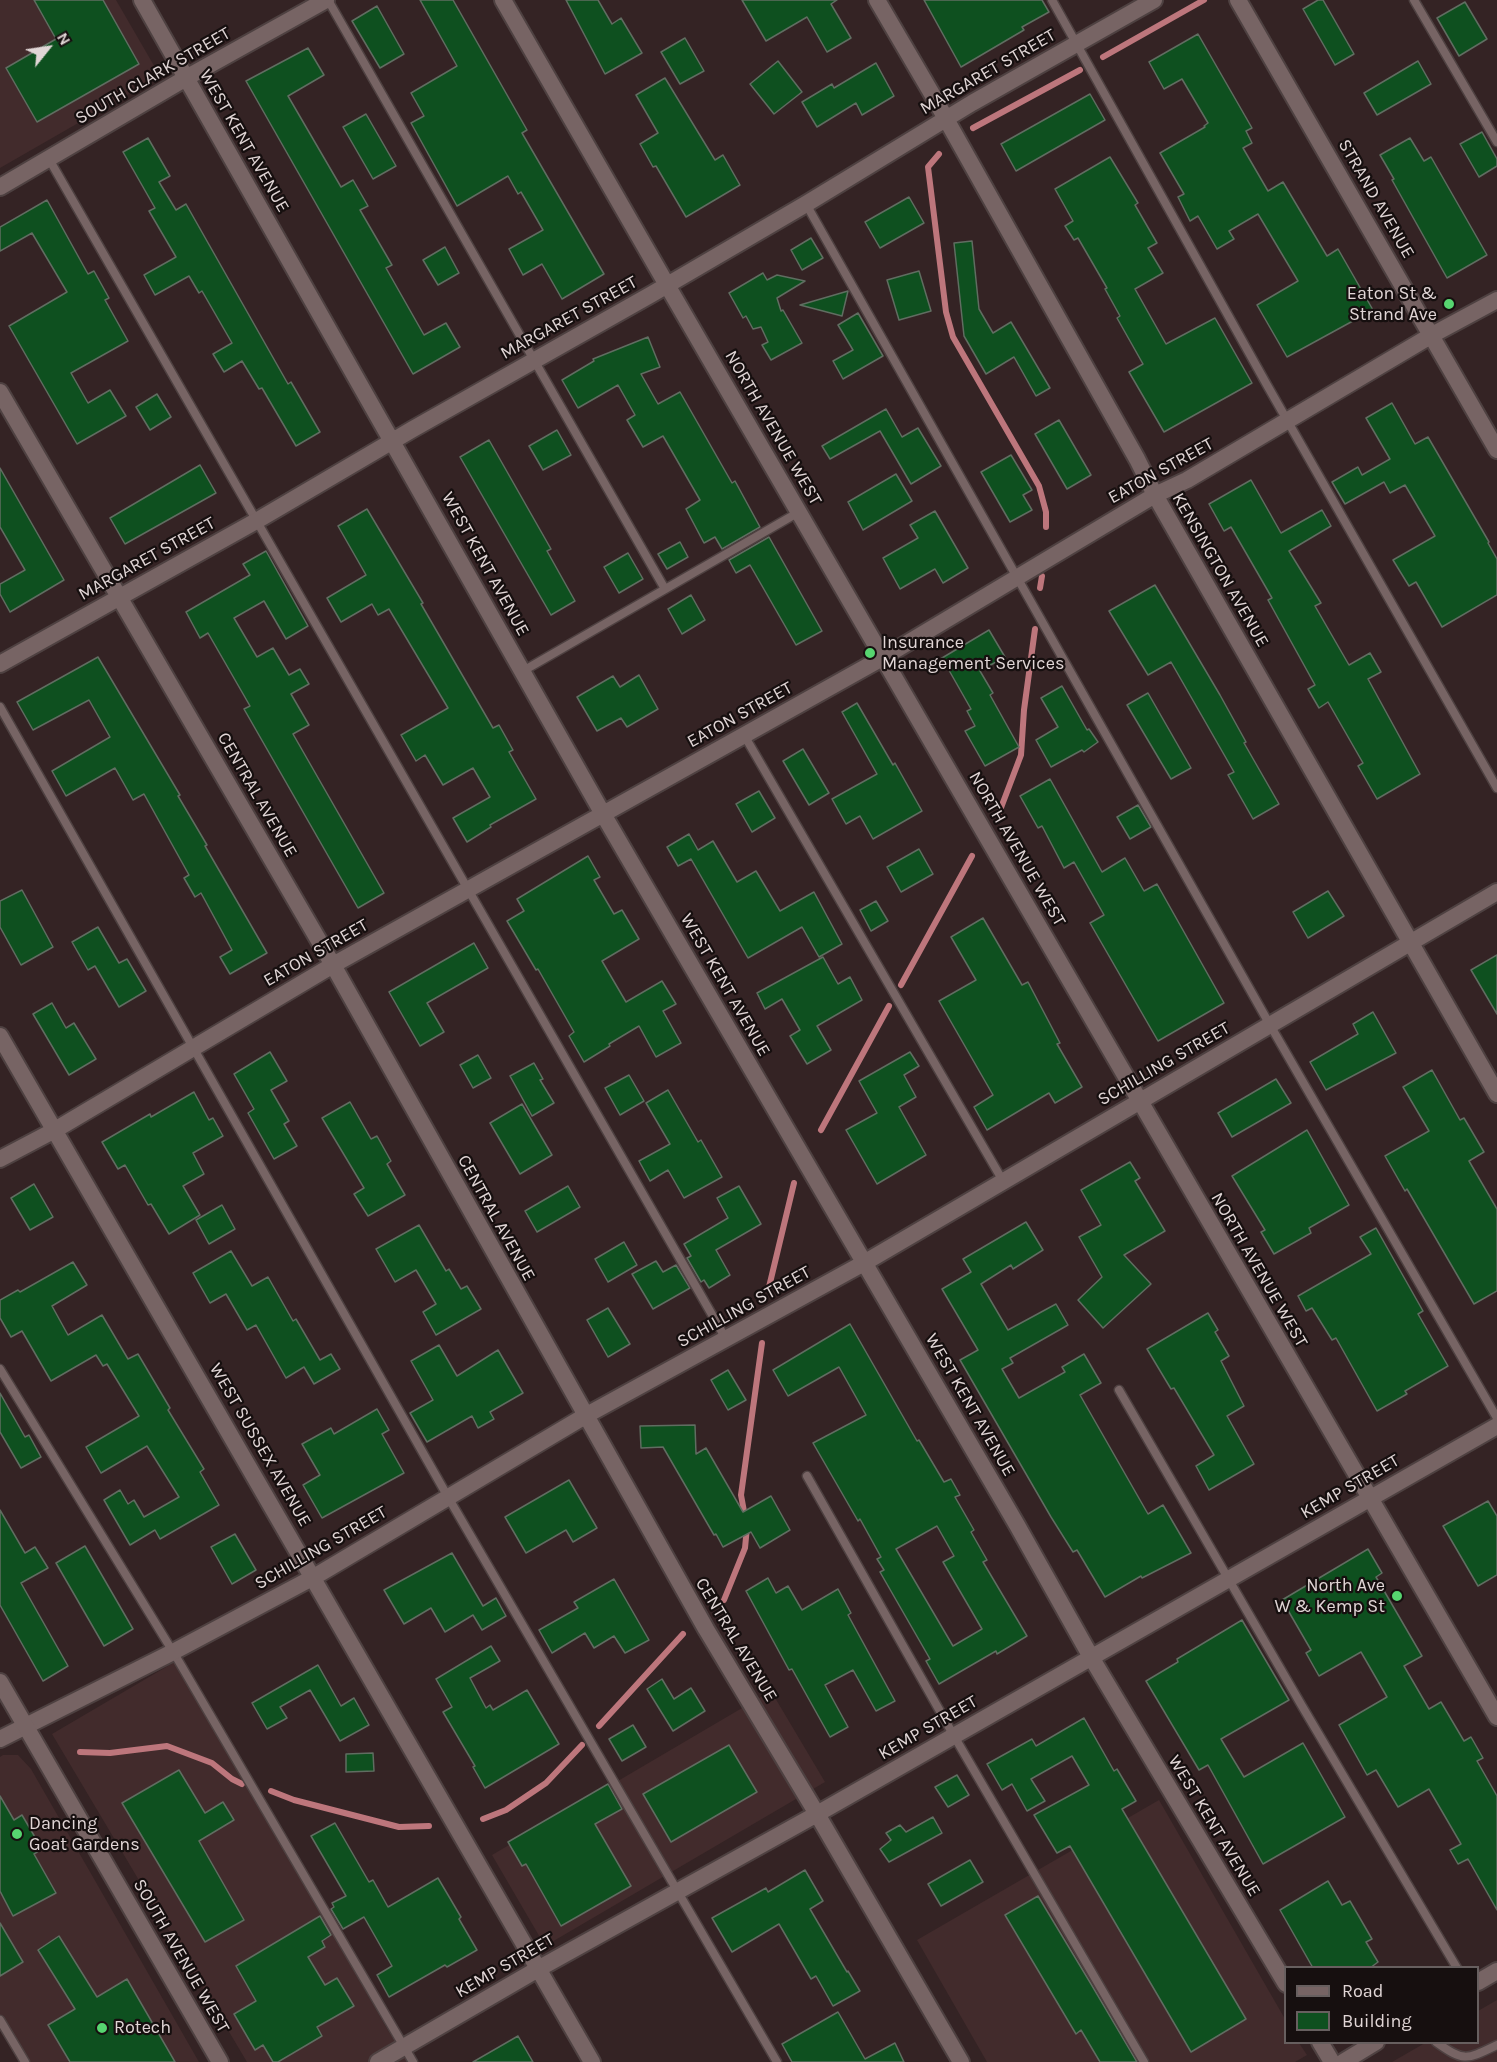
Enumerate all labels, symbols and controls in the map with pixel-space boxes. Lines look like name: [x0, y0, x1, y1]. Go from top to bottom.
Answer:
north arrow: [18, 18, 78, 78]
street label: SOUTH CLARK STREET: [71, 23, 235, 129]
street label: MARGARET STREET: [916, 24, 1060, 120]
text: N: [53, 29, 75, 48]
street label: WEST KENT AVENUE: [194, 66, 294, 216]
street label: STRAND AVENUE: [1333, 136, 1419, 262]
street label: MARGARET STREET: [497, 271, 641, 365]
place label: Eaton St & Strand Ave: [1347, 283, 1437, 326]
marker: Eaton St & Strand Ave: [1442, 297, 1456, 311]
street label: NORTH AVENUE WEST: [720, 347, 826, 509]
street label: EATON STREET: [1105, 433, 1217, 509]
street label: WEST KENT AVENUE: [436, 488, 534, 640]
street label: KENSINGTON AVENUE: [1167, 489, 1273, 651]
street label: MARGARET STREET: [75, 512, 219, 606]
place label: Insurance Management Services: [882, 632, 1064, 674]
marker: Insurance Management Services: [863, 646, 877, 660]
street label: EATON STREET: [684, 677, 796, 753]
street label: CENTRAL AVENUE: [212, 729, 302, 861]
street label: NORTH AVENUE WEST: [964, 768, 1070, 930]
street label: WEST KENT AVENUE: [675, 910, 775, 1060]
street label: EATON STREET: [260, 914, 372, 992]
street label: SCHILLING STREET: [1094, 1017, 1234, 1111]
street label: CENTRAL AVENUE: [452, 1151, 540, 1285]
street label: NORTH AVENUE WEST: [1206, 1189, 1312, 1351]
street label: SCHILLING STREET: [674, 1261, 814, 1353]
street label: WEST KENT AVENUE: [920, 1330, 1020, 1480]
street label: WEST SUSSEX AVENUE: [204, 1360, 316, 1530]
street label: KEMP STREET: [1297, 1450, 1403, 1524]
street label: SCHILLING STREET: [251, 1501, 391, 1595]
street label: CENTRAL AVENUE: [690, 1574, 782, 1706]
place label: North Ave W & Kemp St: [1274, 1575, 1385, 1618]
marker: North Ave W & Kemp St: [1390, 1589, 1404, 1603]
street label: KEMP STREET: [875, 1691, 981, 1765]
street label: WEST KENT AVENUE: [1163, 1751, 1265, 1901]
place label: Dancing Goat Gardens: [29, 1813, 140, 1856]
marker: Dancing Goat Gardens: [10, 1827, 24, 1841]
street label: SOUTH AVENUE WEST: [128, 1875, 234, 2037]
street label: KEMP STREET: [452, 1929, 558, 2003]
legend: [1284, 1966, 1479, 2044]
text: Road: [1342, 1980, 1383, 2002]
text: Building: [1342, 2010, 1412, 2032]
place label: Rotech: [114, 2017, 171, 2039]
marker: Rotech: [95, 2021, 109, 2035]

